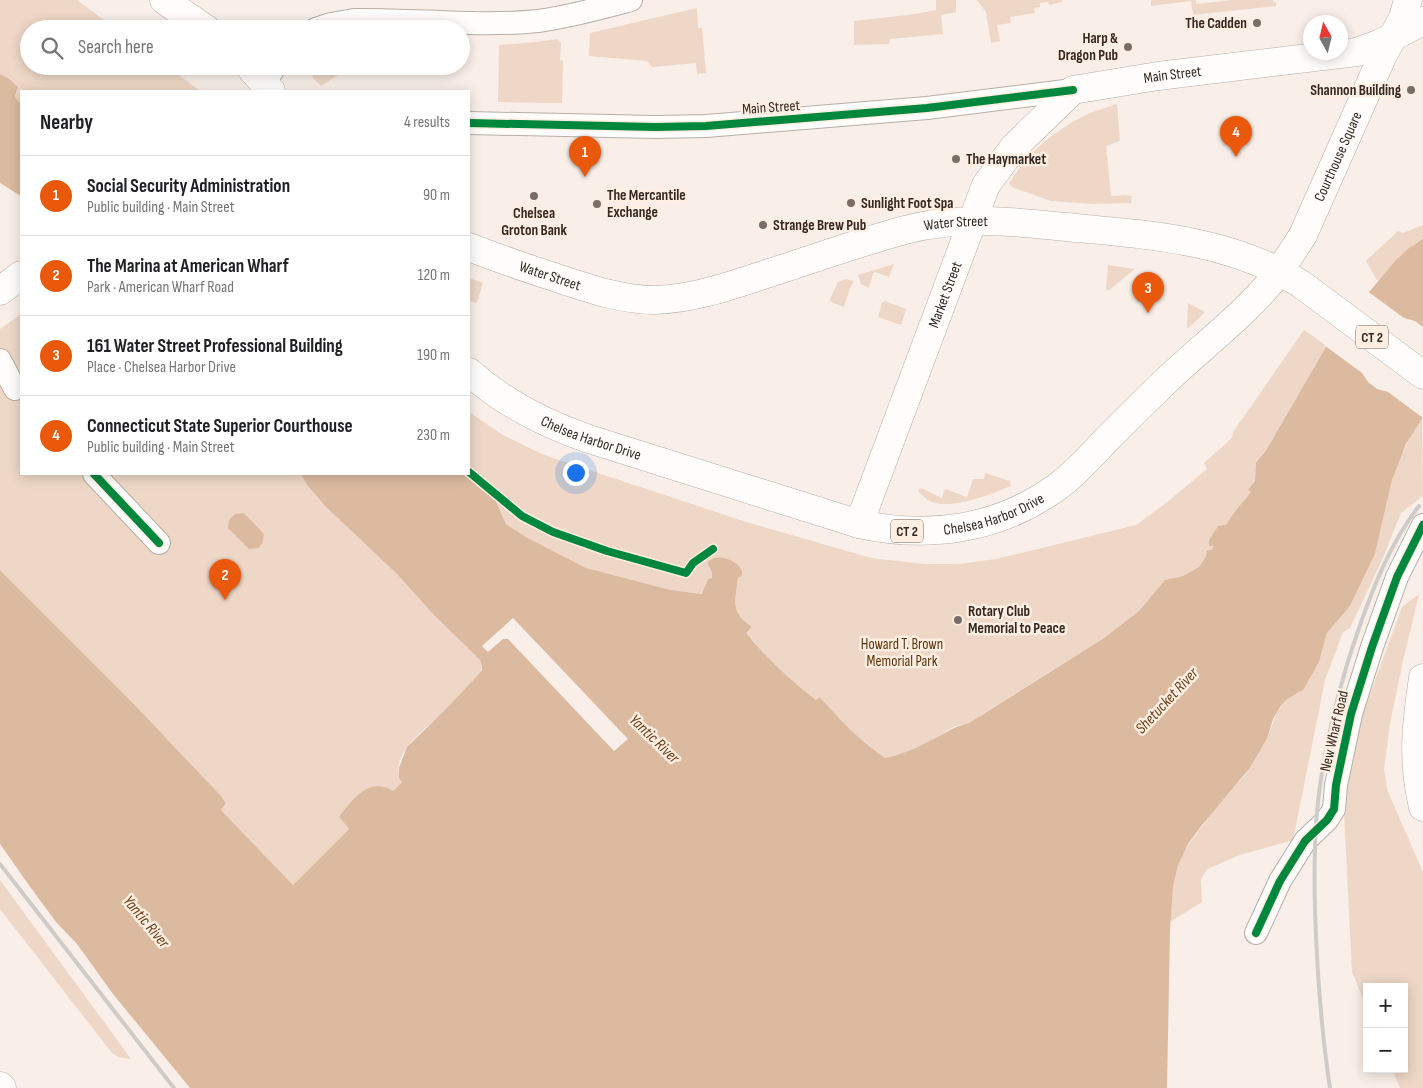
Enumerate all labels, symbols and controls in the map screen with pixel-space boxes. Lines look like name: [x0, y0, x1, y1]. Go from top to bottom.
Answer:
place label: The Cadden: [1185, 14, 1247, 33]
north arrow: [1303, 15, 1348, 60]
marker: The Cadden: [1251, 17, 1263, 29]
search box: [20, 20, 470, 75]
place label: Harp & Dragon Pub: [1058, 29, 1118, 65]
icon: search: [38, 34, 66, 62]
text: Search here: [78, 36, 154, 59]
marker: Harp & Dragon Pub: [1122, 41, 1134, 53]
street label: Main Street: [1142, 62, 1203, 88]
place label: Shannon Building: [1310, 81, 1402, 100]
marker: Shannon Building: [1405, 84, 1417, 96]
street label: Main Street: [741, 96, 801, 119]
street label: Courthouse Square: [1310, 109, 1367, 205]
text: Nearby: [40, 110, 93, 135]
text: 4 results: [404, 113, 450, 132]
pin: 4: [1220, 116, 1252, 157]
pin: 1: [569, 136, 601, 177]
place label: The Haymarket: [966, 150, 1046, 169]
marker: The Haymarket: [950, 153, 962, 165]
text: Social Security Administration: [87, 175, 290, 198]
text: 1: [53, 186, 59, 205]
text: 90 m: [423, 186, 450, 205]
place label: The Mercantile Exchange: [607, 186, 686, 222]
marker: Chelsea Groton Bank: [528, 190, 540, 202]
place label: Sunlight Foot Spa: [861, 194, 953, 213]
marker: Sunlight Foot Spa: [845, 197, 857, 209]
text: Public building · Main Street: [87, 198, 235, 217]
marker: The Mercantile Exchange: [591, 198, 603, 210]
place label: Chelsea Groton Bank: [501, 204, 567, 240]
street label: Water Street: [923, 212, 988, 236]
place label: Strange Brew Pub: [773, 216, 866, 235]
marker: Strange Brew Pub: [757, 219, 769, 231]
text: The Marina at American Wharf: [87, 255, 289, 278]
street label: Water Street: [517, 257, 584, 295]
street label: Market Street: [924, 259, 967, 330]
text: 2: [52, 266, 60, 285]
text: 120 m: [418, 266, 450, 285]
pin: 3: [1132, 272, 1164, 313]
text: Park · American Wharf Road: [87, 278, 234, 297]
road number: CT 2: [1356, 326, 1388, 348]
text: 161 Water Street Professional Building: [87, 335, 343, 358]
text: 3: [52, 346, 60, 365]
text: 190 m: [417, 346, 450, 365]
text: Place · Chelsea Harbor Drive: [87, 358, 236, 377]
street label: Chelsea Harbor Drive: [538, 412, 643, 465]
text: Connecticut State Superior Courthouse: [87, 415, 353, 438]
text: 4: [52, 426, 60, 445]
text: 230 m: [417, 426, 450, 445]
text: Public building · Main Street: [87, 438, 235, 457]
your location: [563, 460, 589, 486]
street label: Chelsea Harbor Drive: [943, 489, 1048, 540]
road number: CT 2: [891, 520, 923, 542]
pin: 2: [209, 559, 241, 600]
place label: Rotary Club Memorial to Peace: [968, 602, 1065, 638]
marker: Rotary Club Memorial to Peace: [952, 614, 964, 626]
park label: Howard T. Brown Memorial Park: [861, 635, 943, 671]
water label: Shetucket River: [1132, 664, 1203, 738]
street label: New Wharf Road: [1316, 689, 1353, 773]
water label: Yantic River: [625, 711, 683, 768]
water label: Yantic River: [119, 892, 173, 952]
map controls: [1363, 983, 1408, 1073]
button: +: [1363, 983, 1408, 1028]
button: −: [1363, 1028, 1408, 1073]

